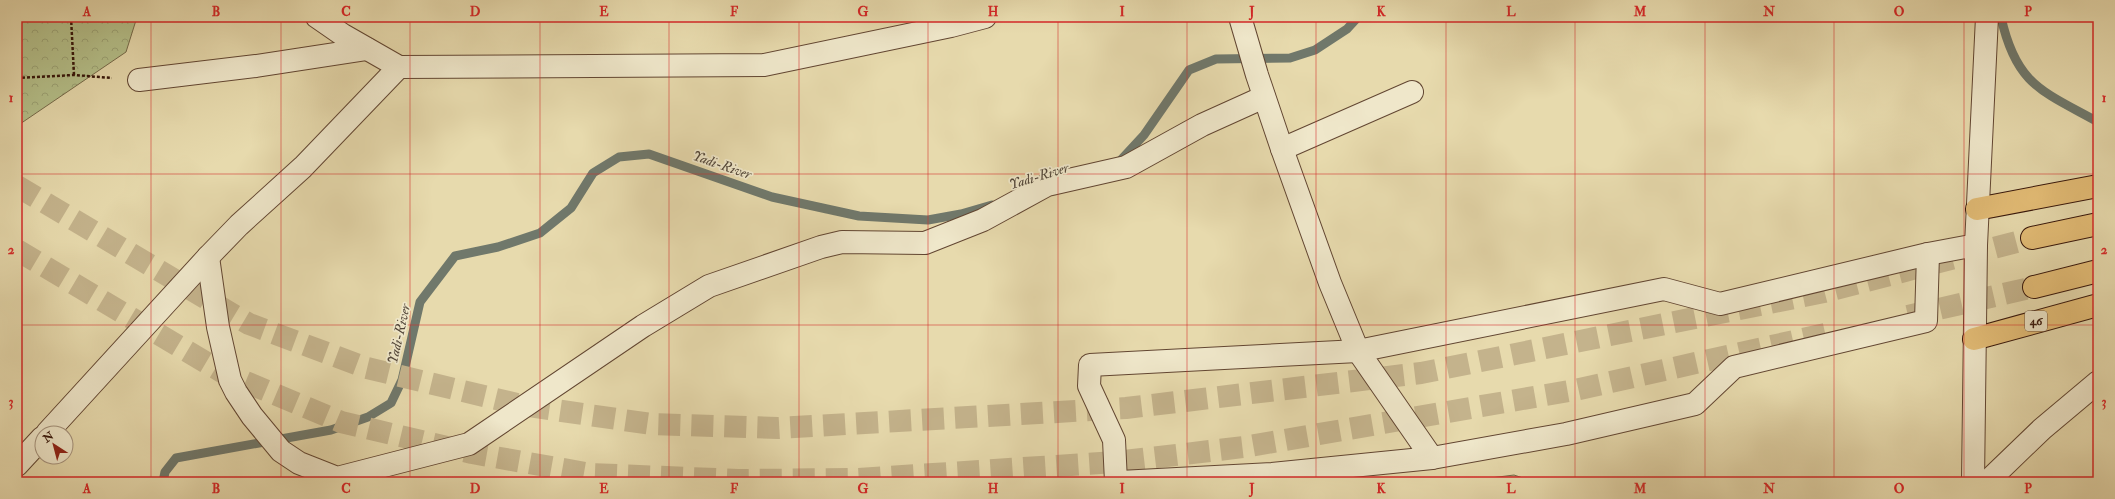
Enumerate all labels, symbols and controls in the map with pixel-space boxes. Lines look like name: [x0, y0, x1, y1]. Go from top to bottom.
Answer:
text: A: [82, 4, 92, 20]
text: B: [212, 4, 220, 20]
text: C: [341, 4, 351, 20]
text: D: [470, 4, 481, 20]
text: E: [599, 4, 609, 20]
text: F: [730, 4, 739, 20]
text: G: [858, 4, 869, 20]
text: H: [988, 4, 999, 20]
text: I: [1119, 4, 1125, 20]
text: J: [1248, 4, 1255, 21]
text: K: [1376, 4, 1386, 20]
text: L: [1506, 4, 1516, 20]
text: M: [1633, 4, 1647, 20]
text: N: [1762, 4, 1775, 20]
text: O: [1894, 4, 1905, 20]
text: P: [2024, 4, 2032, 20]
text: 1: [9, 90, 14, 106]
text: 1: [2102, 90, 2107, 106]
water label: Yadi-River: [690, 147, 754, 183]
water label: Yadi-River: [1007, 159, 1071, 193]
text: 2: [8, 242, 15, 258]
text: 2: [2101, 242, 2108, 258]
water label: Yadi-River: [384, 302, 414, 366]
road number: 46: [2025, 311, 2047, 331]
text: 3: [9, 394, 14, 410]
text: 3: [2102, 394, 2107, 410]
north arrow: [34, 425, 74, 465]
text: N: [40, 428, 57, 446]
text: A: [82, 481, 92, 497]
text: B: [212, 481, 220, 497]
text: C: [341, 481, 351, 497]
text: D: [470, 481, 481, 497]
text: E: [599, 481, 609, 497]
text: F: [730, 481, 739, 497]
text: G: [858, 481, 869, 497]
text: H: [988, 481, 999, 497]
text: I: [1119, 481, 1125, 497]
text: J: [1248, 481, 1255, 498]
text: K: [1376, 481, 1386, 497]
text: L: [1506, 481, 1516, 497]
text: M: [1633, 481, 1647, 497]
text: N: [1762, 481, 1775, 497]
text: O: [1894, 481, 1905, 497]
text: P: [2024, 481, 2032, 497]

